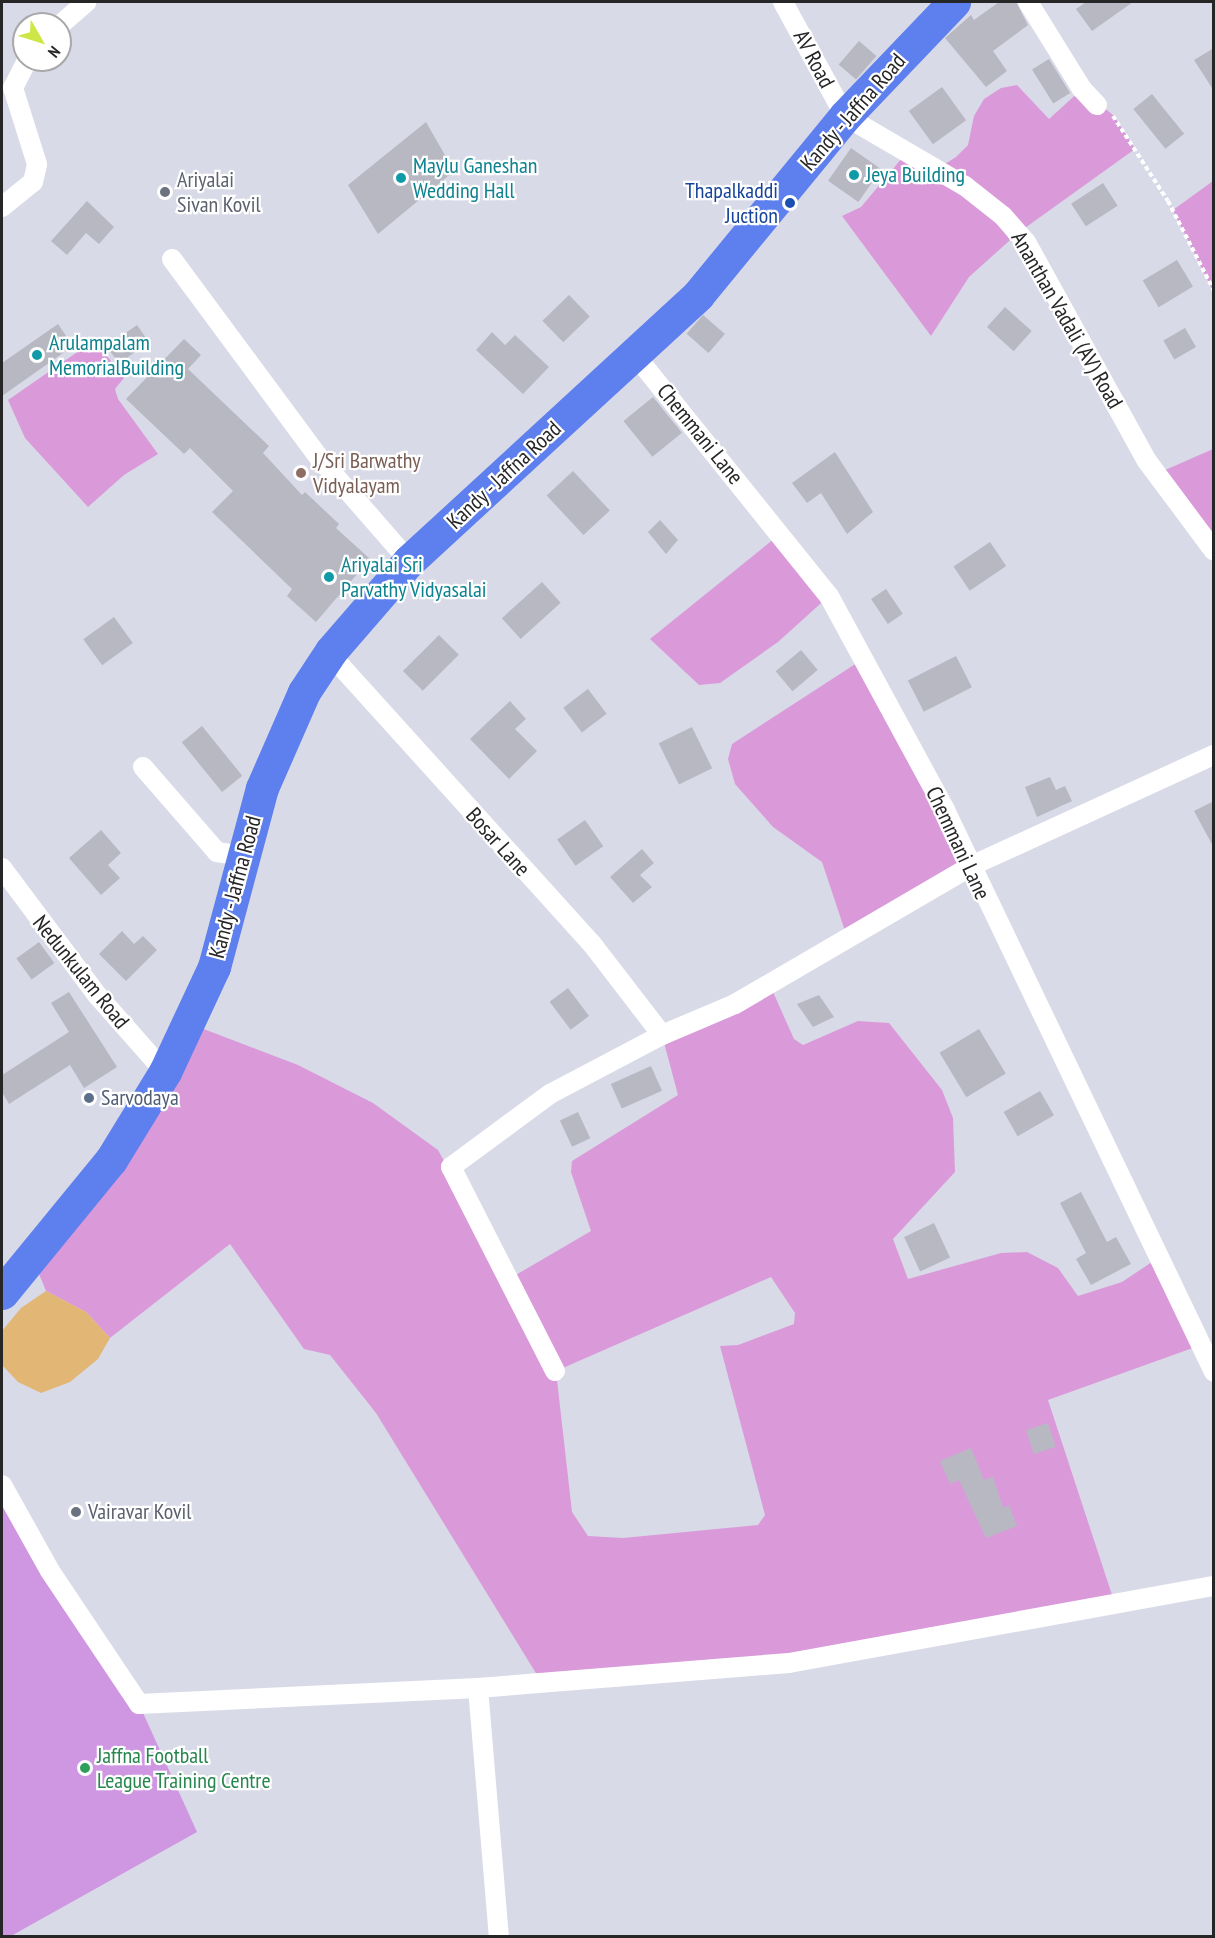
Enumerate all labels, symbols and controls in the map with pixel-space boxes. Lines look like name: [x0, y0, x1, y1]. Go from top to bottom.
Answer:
north arrow: [12, 12, 72, 72]
street label: AV Road: [788, 25, 840, 93]
text: N: [44, 42, 65, 62]
street label: Kandy - Jaffna Road: [794, 47, 912, 177]
place label: Maylu Ganeshan Wedding Hall: [413, 152, 537, 204]
place label: Jeya Building: [866, 162, 965, 188]
place label: Ariyalai Sivan Kovil: [177, 166, 261, 218]
marker: Jeya Building: [847, 168, 861, 182]
marker: Maylu Ganeshan Wedding Hall: [394, 171, 408, 185]
place label: Thapalkaddi Juction: [685, 177, 778, 228]
marker: Ariyalai Sivan Kovil: [158, 185, 172, 199]
marker: Thapalkaddi Juction: [783, 196, 797, 210]
street label: Ananthan Vadali (AV) Road: [1005, 227, 1129, 413]
place label: Arulampalam MemorialBuilding: [49, 329, 184, 380]
marker: Arulampalam MemorialBuilding: [30, 348, 44, 362]
street label: Chemmani Lane: [651, 378, 749, 490]
street label: Kandy - Jaffna Road: [441, 415, 567, 535]
place label: J/Sri Barwathy Vidyalayam: [313, 447, 421, 499]
marker: J/Sri Barwathy Vidyalayam: [294, 466, 308, 480]
place label: Ariyalai Sri Parvathy Vidyasalai: [341, 551, 488, 602]
marker: Ariyalai Sri Parvathy Vidyasalai: [322, 570, 336, 584]
street label: Chemmani Lane: [920, 782, 996, 904]
street label: Bosar Lane: [460, 802, 536, 882]
street label: Kandy - Jaffna Road: [203, 812, 267, 962]
street label: Nedunkulam Road: [27, 910, 135, 1034]
place label: Sarvodaya: [101, 1085, 179, 1111]
marker: Sarvodaya: [82, 1091, 96, 1105]
place label: Vairavar Kovil: [88, 1499, 191, 1525]
marker: Vairavar Kovil: [69, 1505, 83, 1519]
place label: Jaffna Football League Training Centre: [97, 1742, 271, 1794]
marker: Jaffna Football League Training Centre: [78, 1761, 92, 1775]

